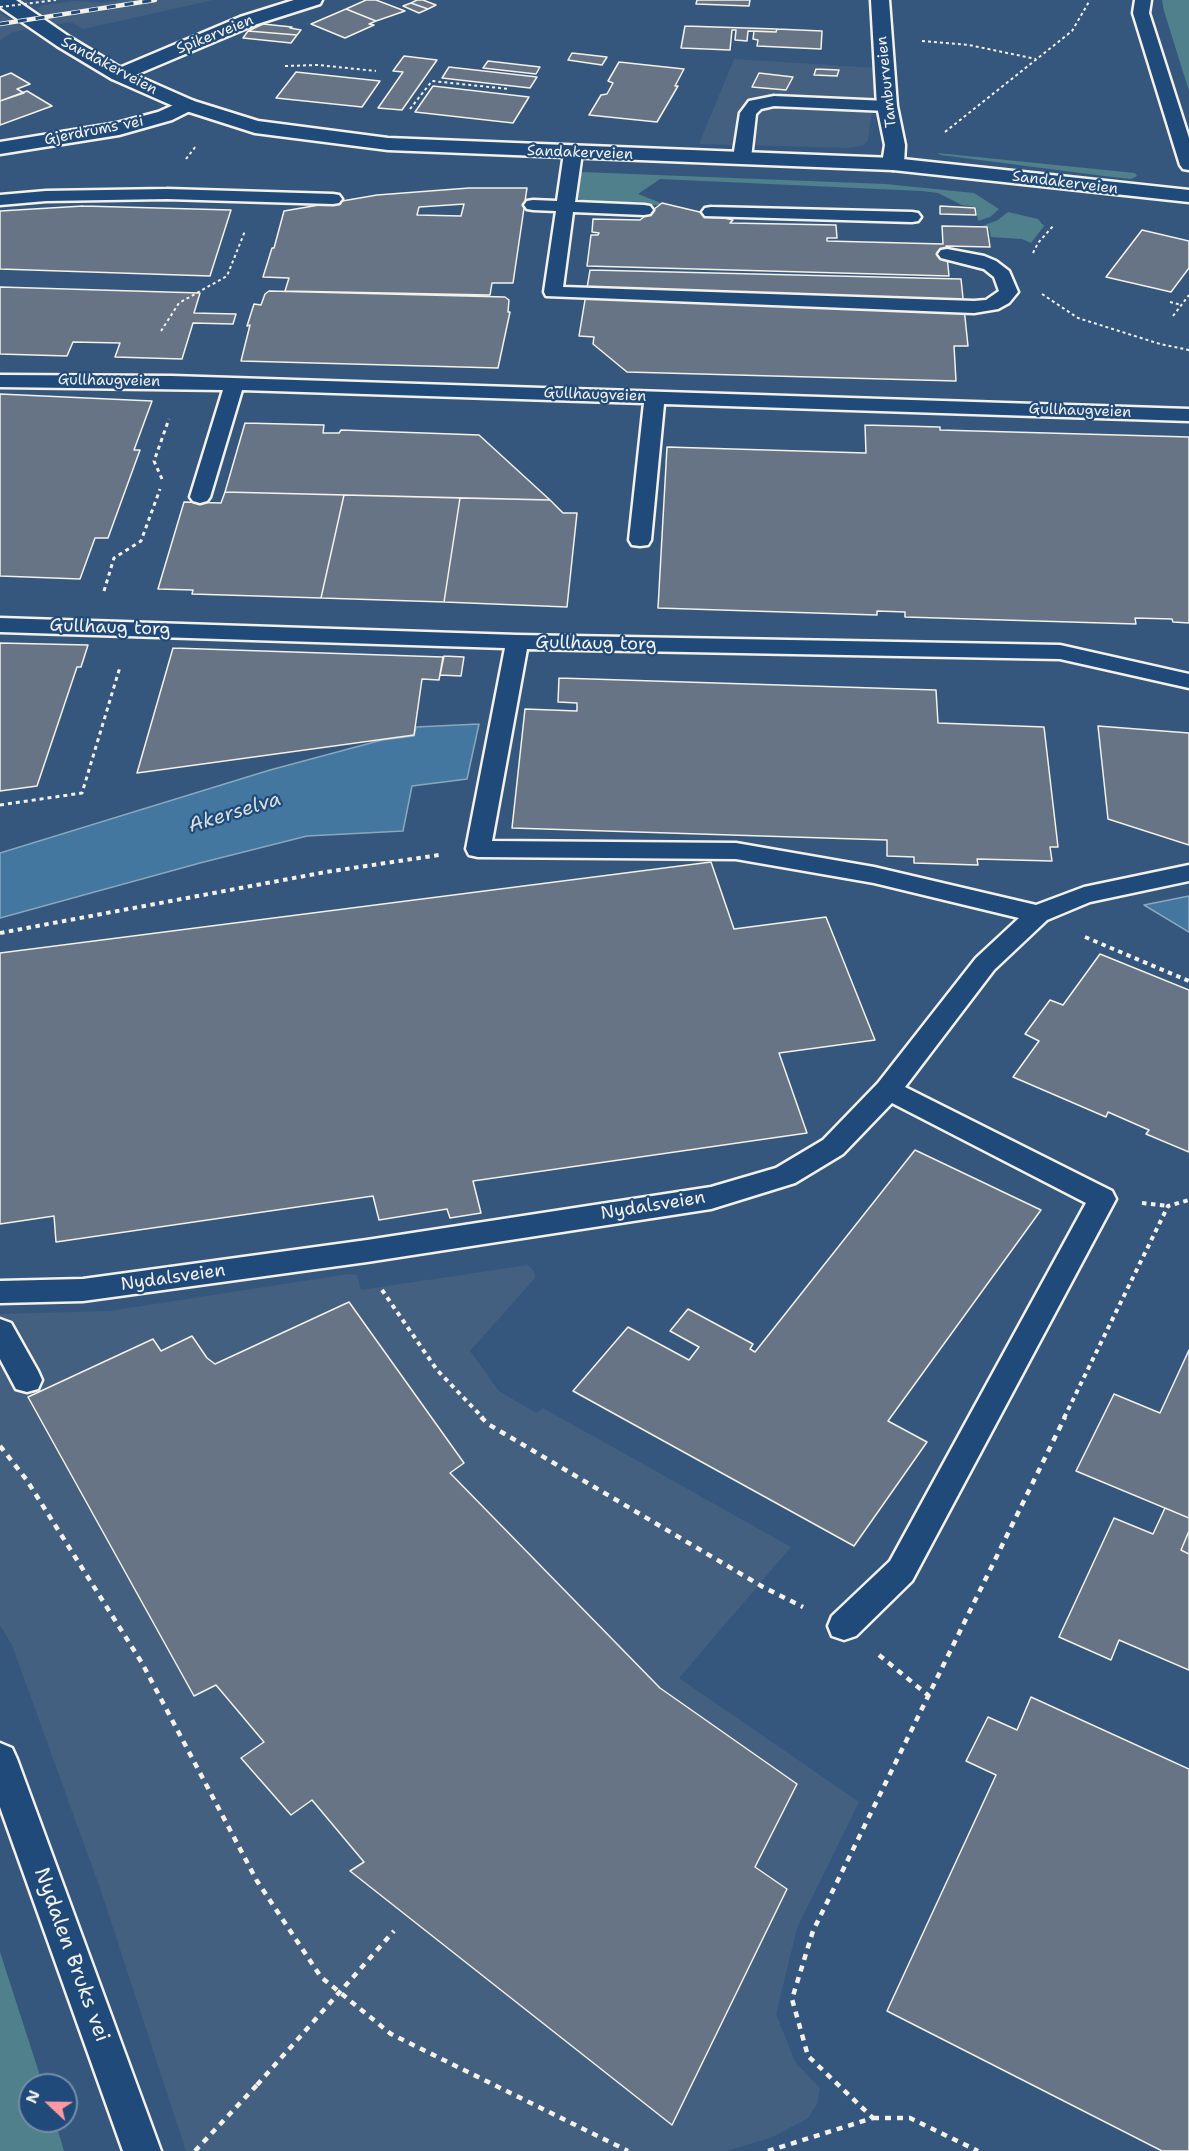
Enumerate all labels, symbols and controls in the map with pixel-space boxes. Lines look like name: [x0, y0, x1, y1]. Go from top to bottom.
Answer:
street label: Spikerveien: [174, 11, 256, 59]
street label: Sandakerveien: [58, 33, 160, 99]
street label: Tamburveien: [873, 35, 901, 129]
street label: Gjerdrums vei: [43, 113, 145, 149]
street label: Sandakerveien: [527, 142, 633, 164]
street label: Sandakerveien: [1011, 168, 1119, 198]
street label: Gullhaugveien: [58, 371, 160, 391]
street label: Gullhaugveien: [543, 384, 647, 406]
street label: Gullhaugveien: [1028, 400, 1132, 422]
street label: Gullhaug torg: [49, 615, 171, 641]
street label: Gullhaug torg: [535, 632, 657, 656]
water label: Akerselva: [186, 788, 284, 838]
street label: Nydalsveien: [599, 1187, 707, 1225]
street label: Nydalsveien: [119, 1260, 227, 1296]
street label: Nydalen Bruks vei: [28, 1864, 114, 2046]
north arrow: [18, 2073, 78, 2133]
text: N: [21, 2087, 45, 2107]

